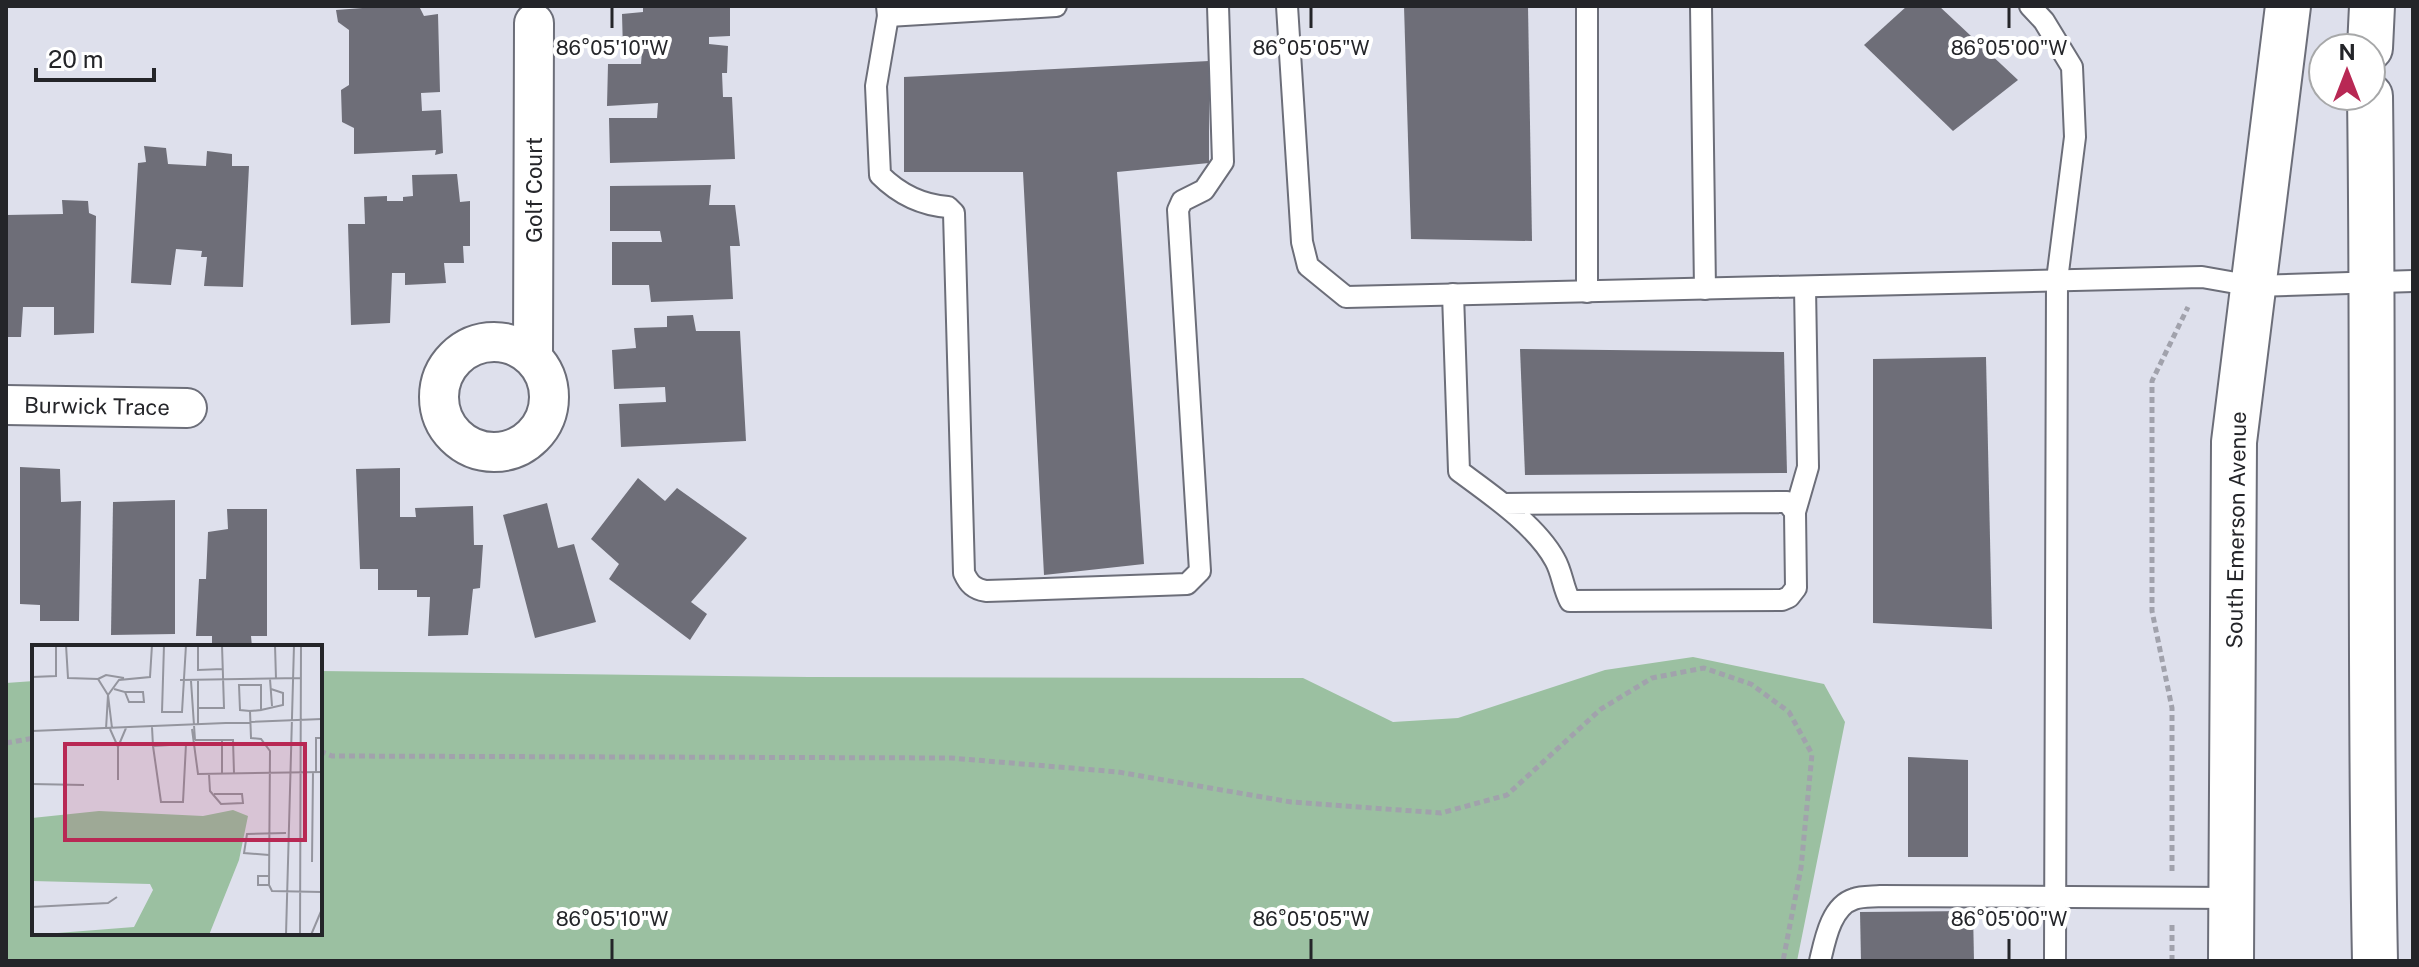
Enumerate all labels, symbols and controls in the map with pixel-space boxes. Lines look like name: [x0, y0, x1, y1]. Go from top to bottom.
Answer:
scale bar: [36, 32, 154, 82]
north arrow: [2307, 32, 2387, 112]
text: 86°05'10"W: [556, 36, 668, 60]
text: 86°05'05"W: [1252, 36, 1370, 60]
text: 86°05'00"W: [1951, 36, 2067, 60]
text: N: [2338, 39, 2356, 65]
text: 20 m: [48, 45, 104, 73]
street label: Golf Court: [521, 137, 547, 243]
street label: Burwick Trace: [24, 392, 170, 420]
street label: South Emerson Avenue: [2221, 411, 2251, 649]
inset map: [32, 645, 322, 935]
text: 86°05'10"W: [556, 907, 668, 931]
text: 86°05'05"W: [1252, 907, 1370, 931]
text: 86°05'00"W: [1951, 907, 2067, 931]

